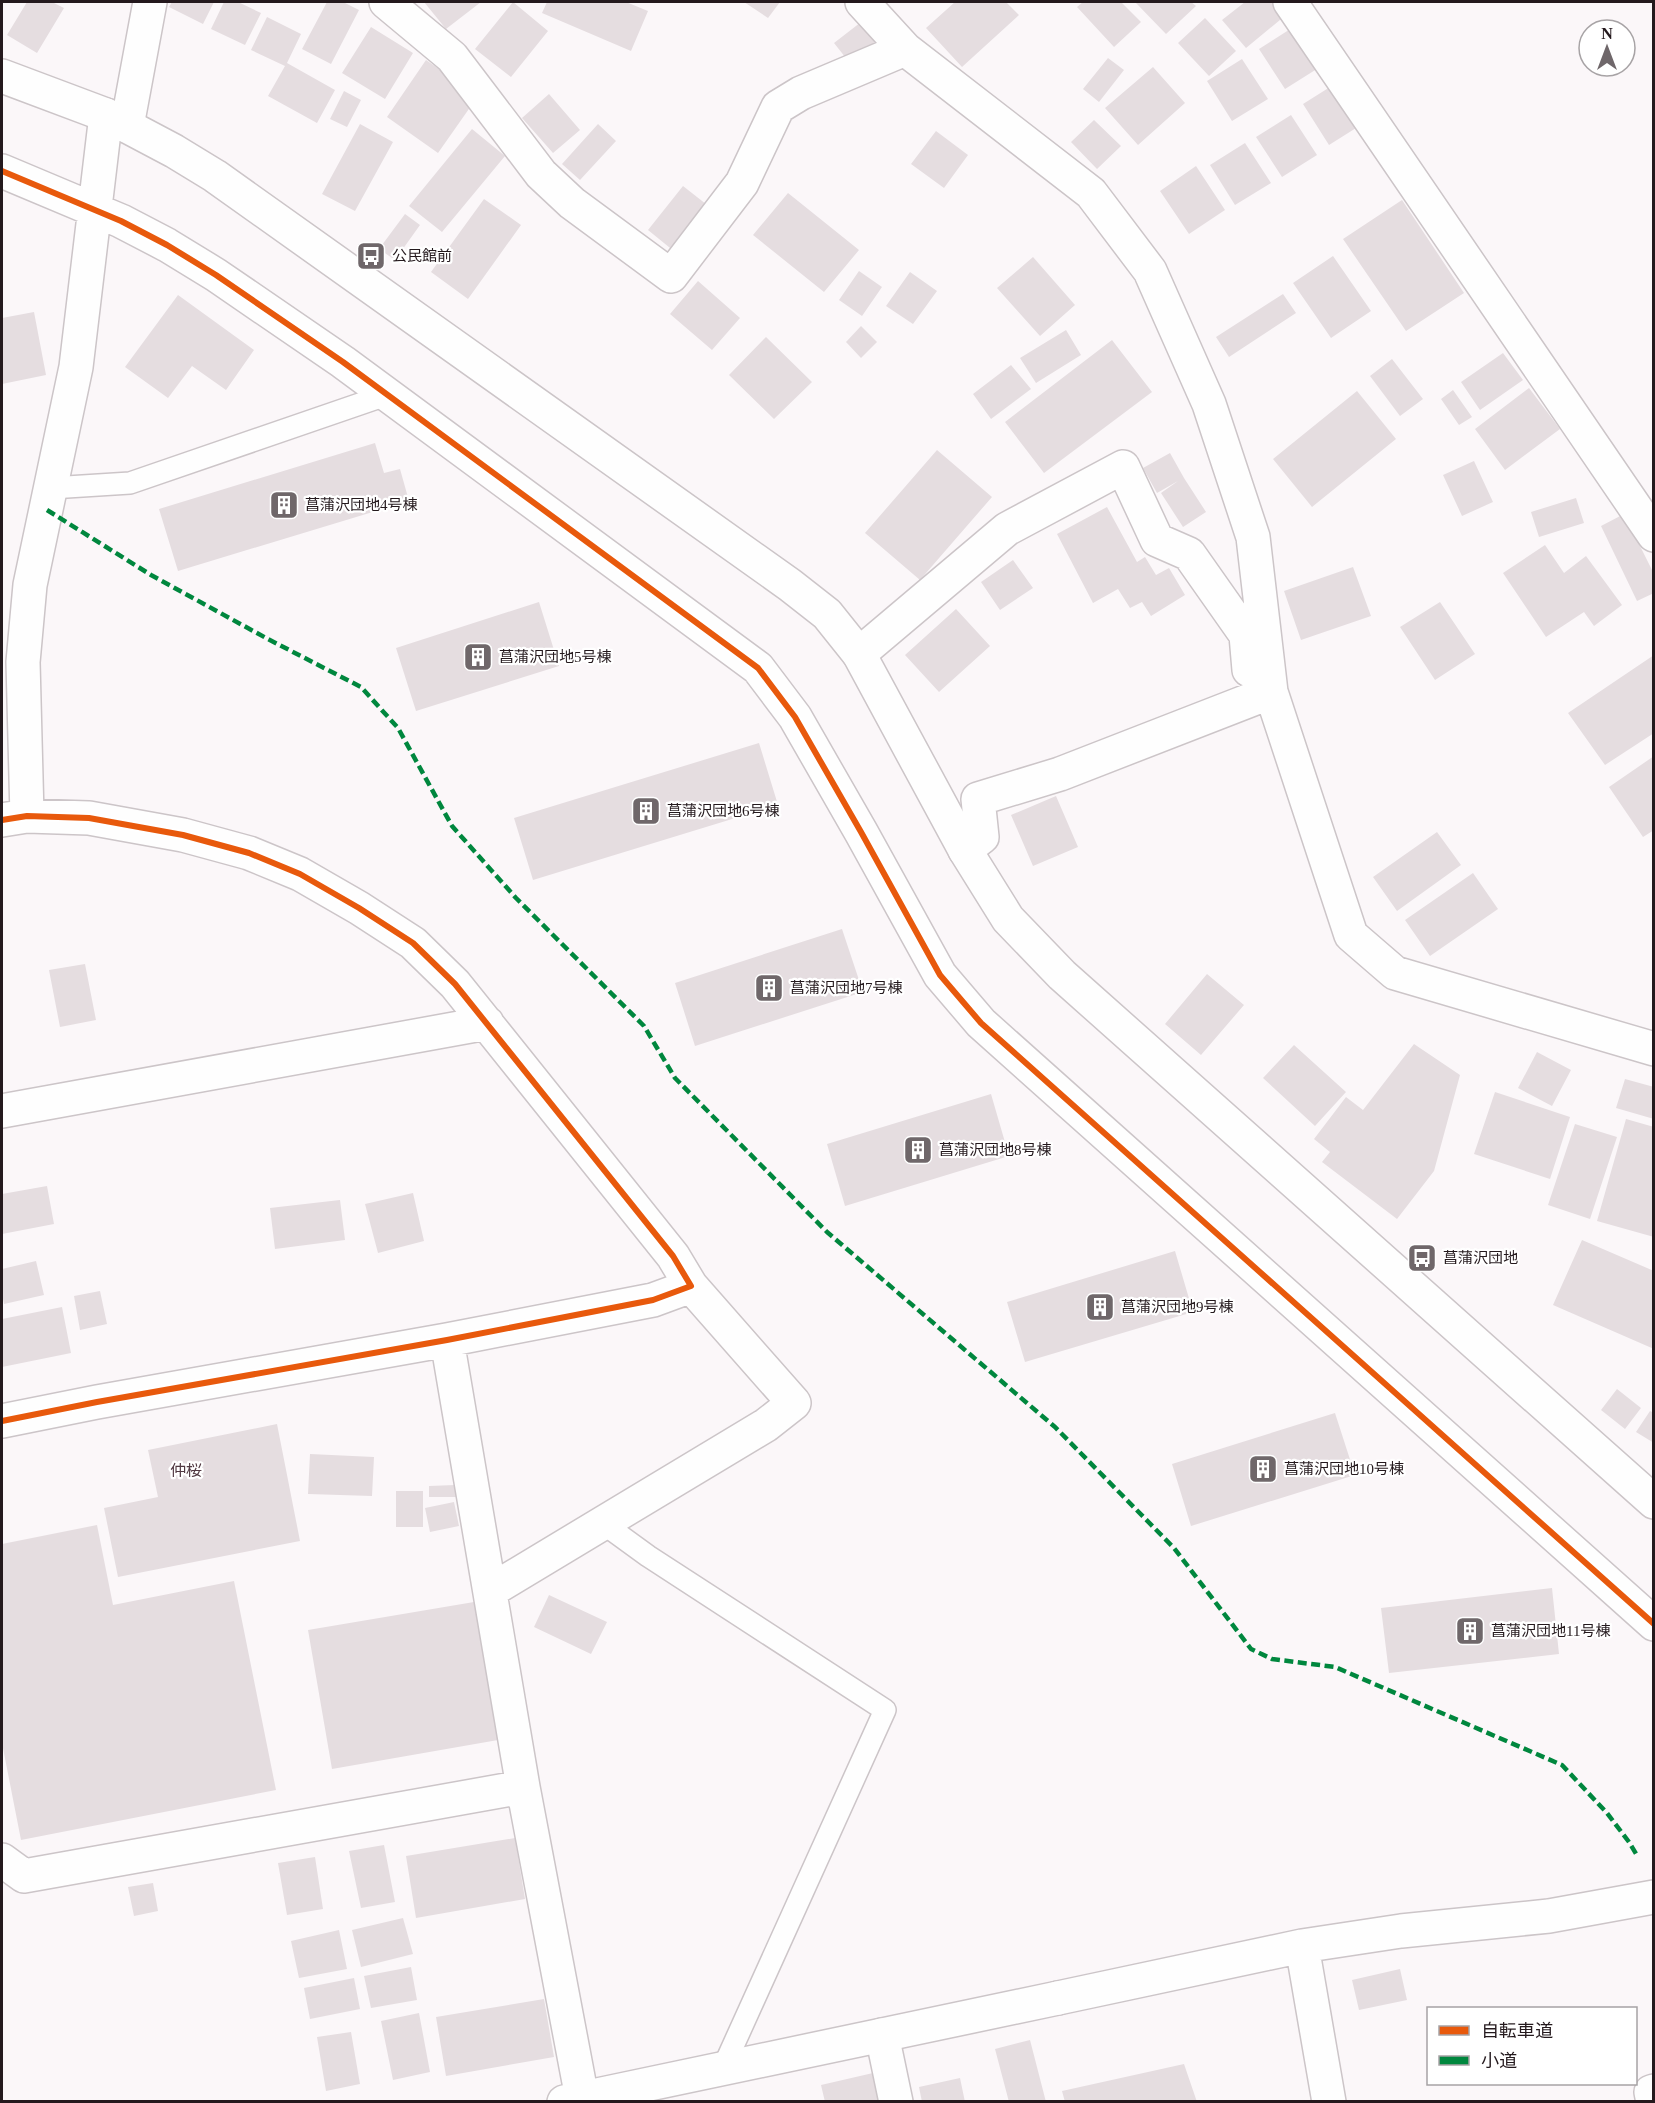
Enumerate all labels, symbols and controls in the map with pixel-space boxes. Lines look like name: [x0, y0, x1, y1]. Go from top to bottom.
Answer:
north arrow: [1577, 18, 1637, 78]
text: N: [1601, 25, 1613, 42]
bus stop icon: 公民館前: [355, 240, 387, 272]
place label: 公民館前: [392, 248, 452, 264]
building icon: 菖蒲沢団地4号棟: [268, 489, 300, 521]
place label: 菖蒲沢団地4号棟: [305, 496, 418, 513]
building icon: 菖蒲沢団地5号棟: [462, 641, 494, 673]
place label: 菖蒲沢団地5号棟: [499, 648, 612, 665]
building icon: 菖蒲沢団地6号棟: [630, 795, 662, 827]
place label: 菖蒲沢団地6号棟: [667, 802, 780, 819]
building icon: 菖蒲沢団地7号棟: [753, 972, 785, 1004]
place label: 菖蒲沢団地7号棟: [790, 979, 903, 996]
building icon: 菖蒲沢団地8号棟: [902, 1134, 934, 1166]
place label: 菖蒲沢団地8号棟: [939, 1141, 1052, 1158]
bus stop icon: 菖蒲沢団地: [1406, 1242, 1438, 1274]
place label: 菖蒲沢団地: [1443, 1250, 1518, 1266]
building icon: 菖蒲沢団地9号棟: [1084, 1291, 1116, 1323]
place label: 菖蒲沢団地9号棟: [1121, 1298, 1234, 1315]
building icon: 菖蒲沢団地10号棟: [1247, 1453, 1279, 1485]
place label: 菖蒲沢団地10号棟: [1284, 1460, 1404, 1477]
district label: 仲桜: [170, 1462, 202, 1479]
building icon: 菖蒲沢団地11号棟: [1454, 1615, 1486, 1647]
place label: 菖蒲沢団地11号棟: [1491, 1622, 1610, 1639]
legend: [1427, 2007, 1637, 2085]
text: 自転車道: [1481, 2021, 1553, 2041]
text: 小道: [1481, 2051, 1517, 2071]

